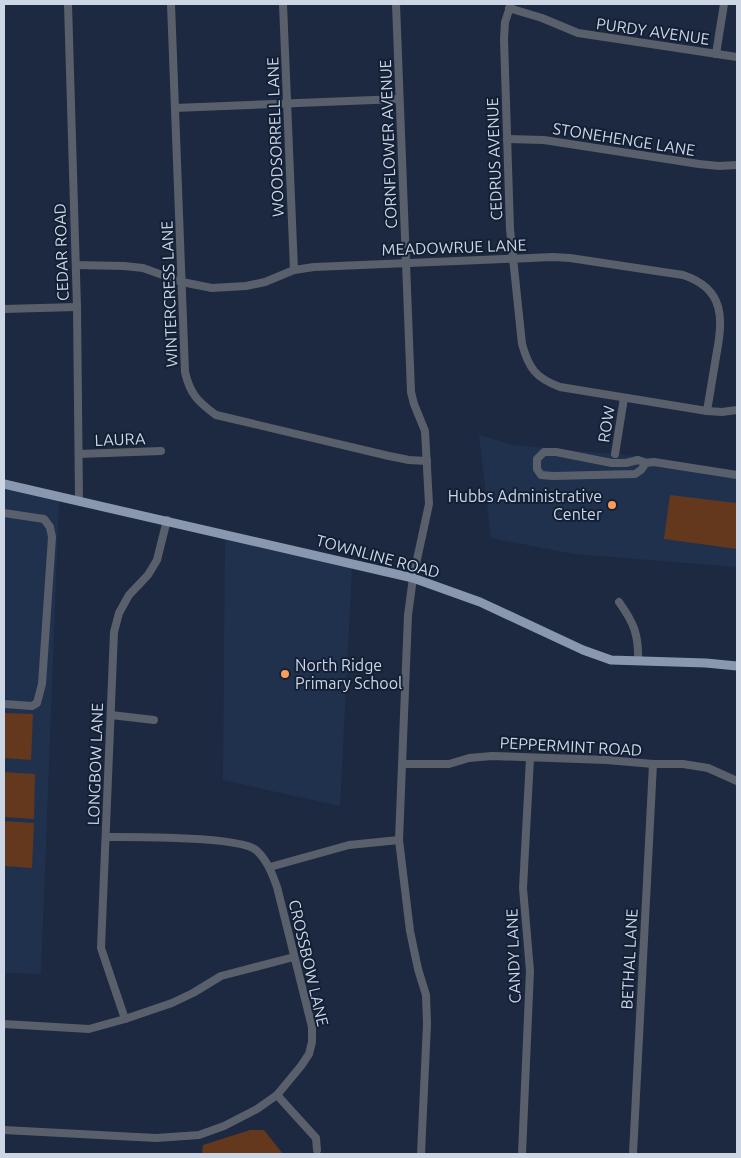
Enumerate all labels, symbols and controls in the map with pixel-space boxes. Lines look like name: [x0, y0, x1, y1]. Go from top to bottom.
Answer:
street label: PURDY AVENUE: [595, 14, 711, 48]
street label: WOODSORRELL LANE: [263, 57, 287, 217]
street label: CORNFLOWER AVENUE: [376, 59, 400, 229]
street label: CEDRUS AVENUE: [483, 97, 505, 221]
street label: STONEHENGE LANE: [551, 119, 697, 159]
street label: CEDAR ROAD: [50, 203, 72, 301]
street label: WINTERCRESS LANE: [157, 220, 181, 368]
street label: MEADOWRUE LANE: [381, 235, 527, 259]
street label: ROW: [594, 404, 618, 444]
street label: LAURA: [94, 429, 146, 449]
place label: Hubbs Administrative Center: [448, 487, 602, 523]
marker: Hubbs Administrative Center: [606, 499, 618, 511]
street label: TOWNLINE ROAD: [314, 531, 442, 581]
place label: North Ridge Primary School: [295, 656, 402, 692]
marker: North Ridge Primary School: [279, 668, 291, 680]
street label: LONGBOW LANE: [84, 702, 106, 826]
street label: PEPPERMINT ROAD: [499, 733, 643, 759]
street label: CROSSBOW LANE: [286, 898, 332, 1028]
street label: CANDY LANE: [502, 908, 524, 1004]
street label: BETHAL LANE: [617, 908, 641, 1010]

